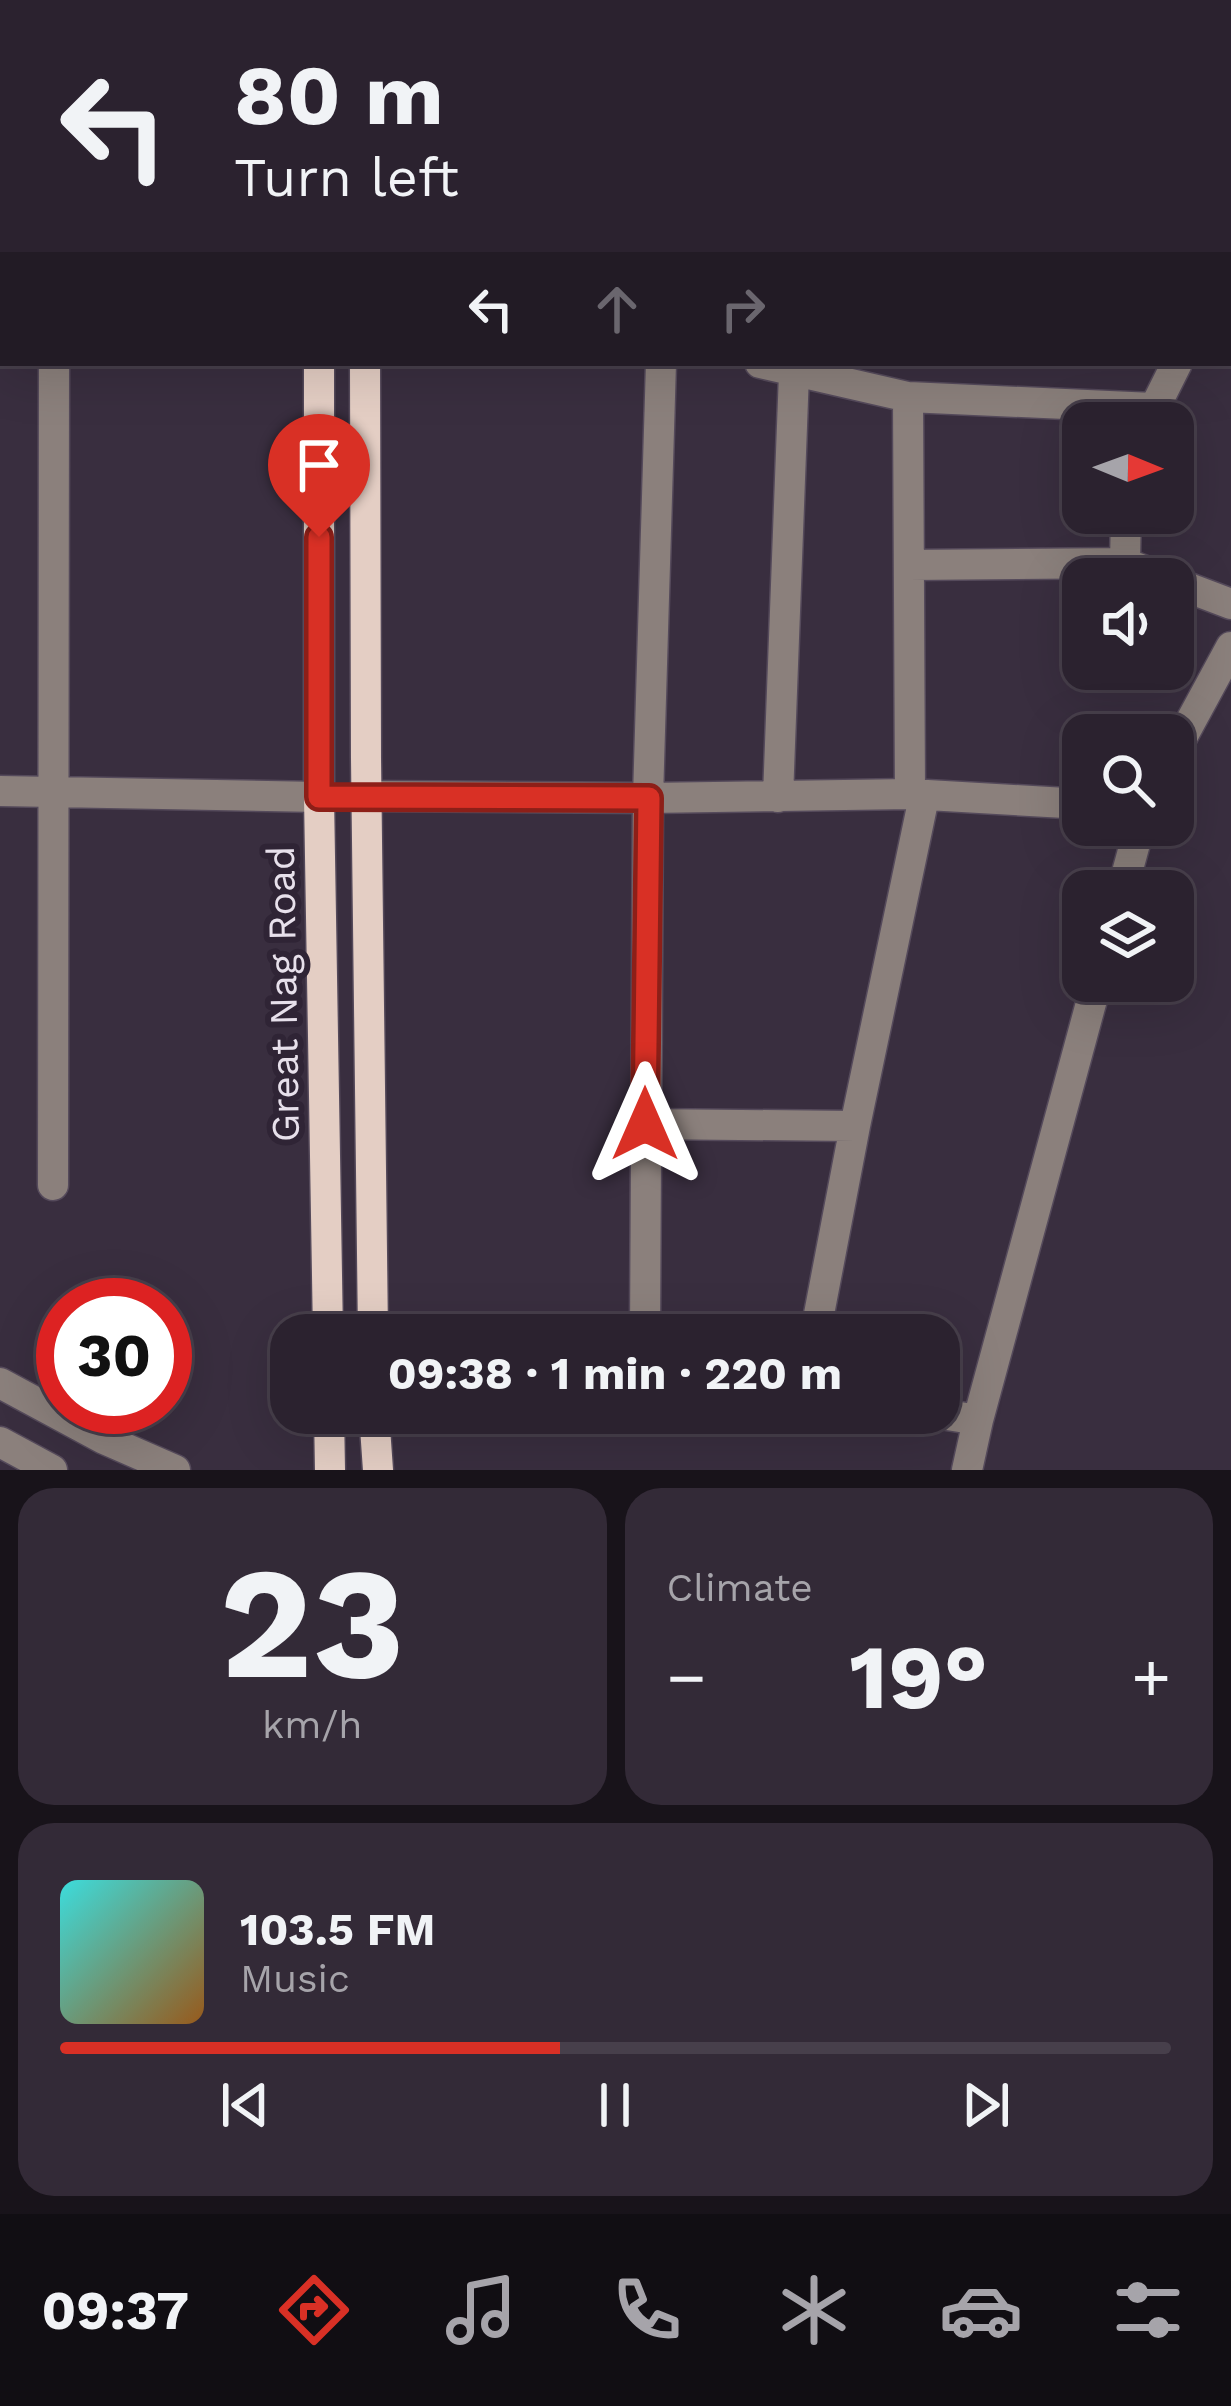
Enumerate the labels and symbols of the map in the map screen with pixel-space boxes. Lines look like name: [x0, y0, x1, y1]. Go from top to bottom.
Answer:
north arrow: [1062, 402, 1194, 534]
pin: [268, 414, 370, 537]
street label: Great Nag Road: [258, 845, 308, 1143]
position arrow: [582, 1061, 708, 1187]
speed limit sign: 30: [36, 1278, 192, 1434]

